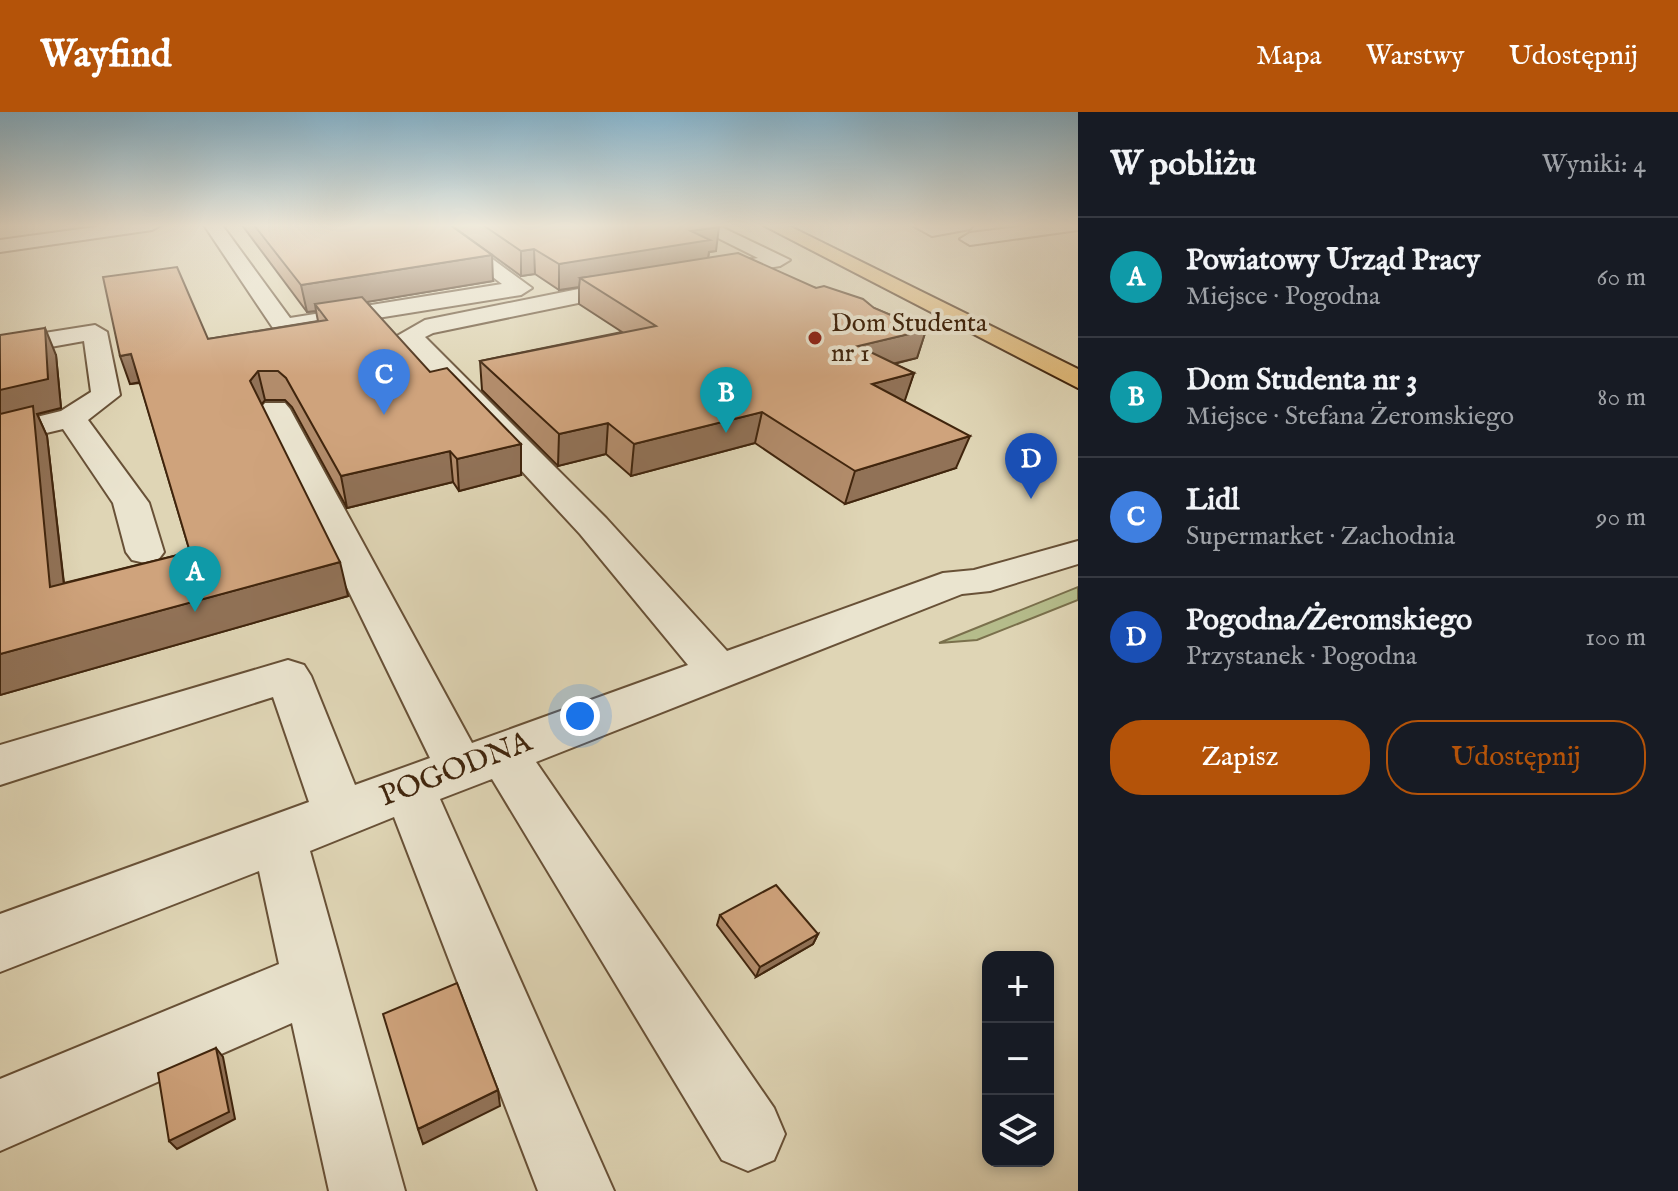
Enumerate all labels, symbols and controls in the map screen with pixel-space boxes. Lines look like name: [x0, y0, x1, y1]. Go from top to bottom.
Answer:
text: Wayfind: [40, 32, 171, 80]
text: Mapa: [1256, 39, 1322, 74]
text: Warstwy: [1366, 39, 1465, 74]
text: Udostępnij: [1509, 39, 1638, 74]
text: W pobliżu: [1110, 143, 1256, 186]
text: Wyniki: 4: [1542, 148, 1646, 181]
text: Powiatowy Urząd Pracy: [1186, 242, 1480, 280]
text: A: [1127, 261, 1145, 294]
text: 60 m: [1597, 261, 1646, 294]
text: Miejsce · Pogodna: [1186, 280, 1380, 313]
place label: Dom Studenta nr 1: [831, 307, 988, 370]
marker: Dom Studenta nr 1: [806, 329, 824, 347]
pin: C: [358, 349, 410, 415]
text: Dom Studenta nr 3: [1186, 362, 1417, 400]
pin: B: [700, 367, 752, 433]
text: B: [1127, 381, 1145, 414]
text: 80 m: [1597, 381, 1646, 414]
text: Miejsce · Stefana Żeromskiego: [1186, 400, 1514, 433]
pin: D: [1005, 433, 1057, 499]
text: Lidl: [1186, 482, 1239, 520]
text: C: [1127, 501, 1145, 534]
text: 90 m: [1596, 501, 1646, 534]
text: Supermarket · Zachodnia: [1186, 520, 1455, 553]
pin: A: [169, 546, 221, 612]
text: Pogodna/Żeromskiego: [1186, 602, 1472, 640]
text: D: [1126, 621, 1146, 654]
text: 100 m: [1585, 621, 1646, 654]
text: Przystanek · Pogodna: [1186, 640, 1417, 673]
your location: [560, 696, 600, 736]
button: Zapisz: [1110, 720, 1370, 795]
button: Udostępnij: [1386, 720, 1646, 795]
street label: POGODNA: [375, 723, 538, 816]
map controls: [982, 951, 1054, 1167]
button: +: [982, 951, 1054, 1023]
button: −: [982, 1023, 1054, 1095]
button: layers: [982, 1095, 1054, 1167]

